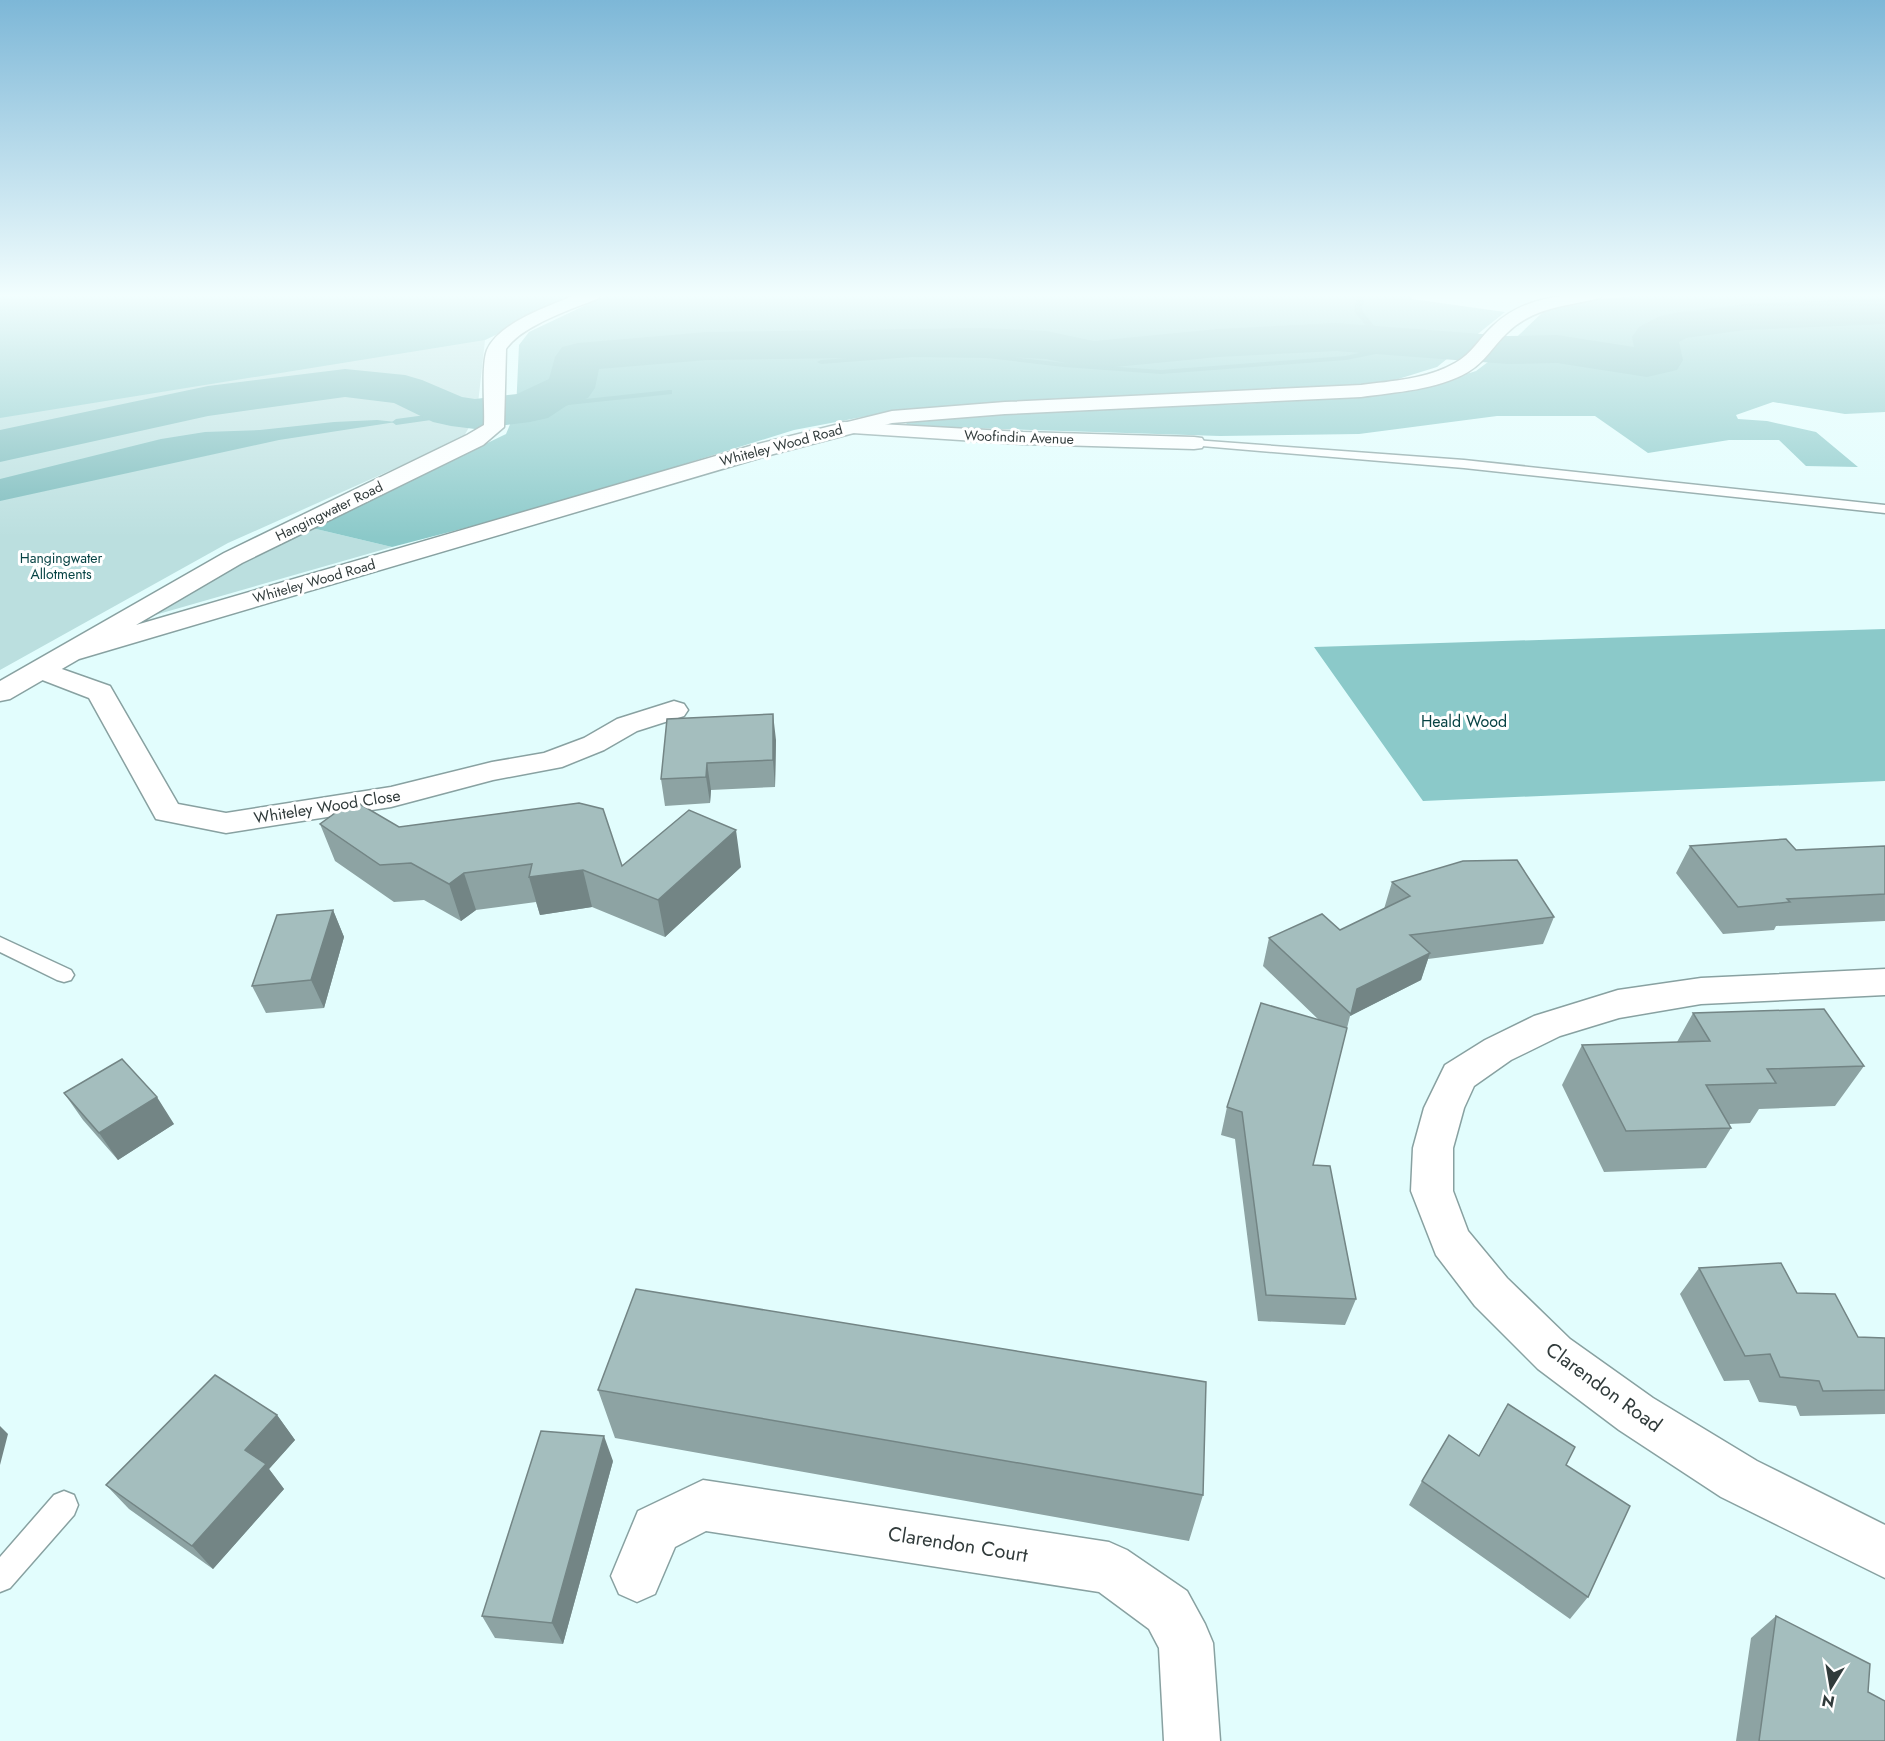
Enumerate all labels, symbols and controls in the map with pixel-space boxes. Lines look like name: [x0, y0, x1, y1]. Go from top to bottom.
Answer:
street label: Whiteley Wood Road: [717, 419, 845, 471]
street label: Woofindin Avenue: [964, 425, 1074, 449]
street label: Hangingwater Road: [272, 476, 386, 546]
park label: Hangingwater Allotments: [20, 548, 103, 584]
street label: Whiteley Wood Road: [250, 554, 378, 608]
park label: Heald Wood: [1421, 710, 1507, 733]
street label: Whiteley Wood Close: [252, 784, 402, 829]
street label: Clarendon Road: [1540, 1335, 1668, 1439]
street label: Clarendon Court: [886, 1519, 1030, 1570]
north arrow: [1801, 1657, 1861, 1717]
text: N: [1820, 1689, 1837, 1714]

